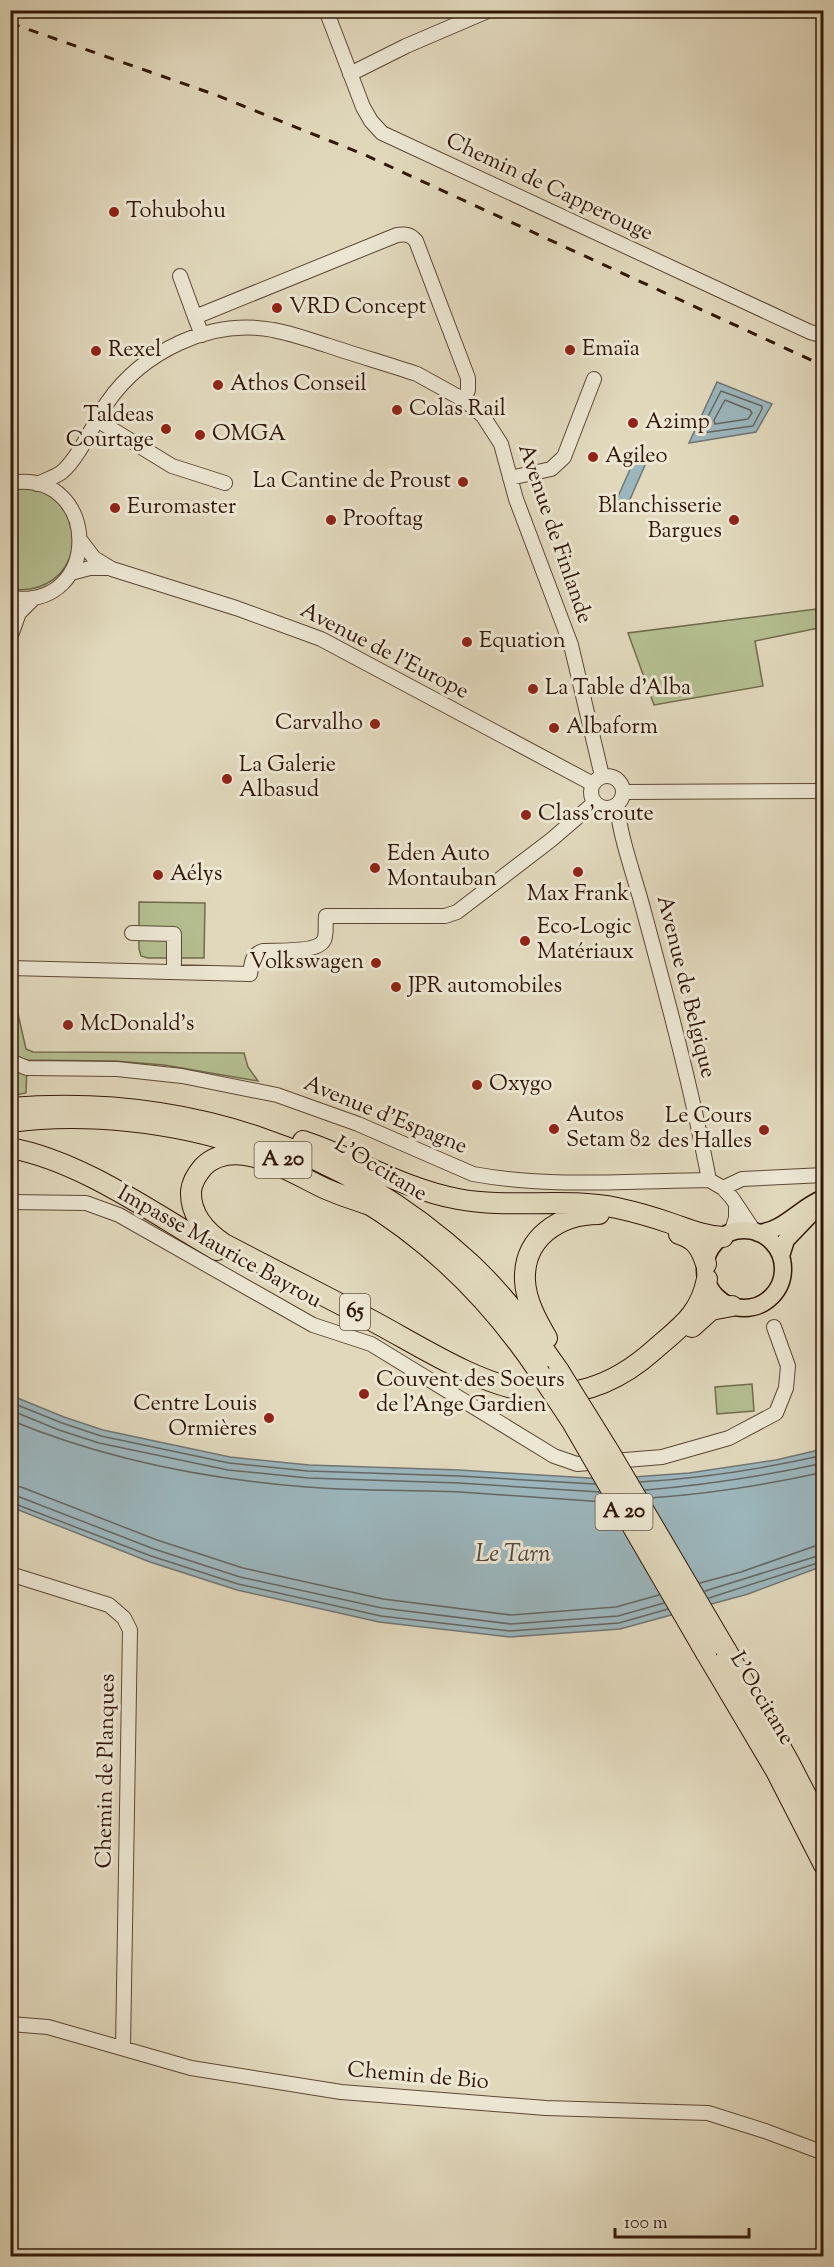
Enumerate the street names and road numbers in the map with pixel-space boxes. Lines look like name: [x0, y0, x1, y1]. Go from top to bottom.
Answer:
street label: Chemin de Capperouge: [440, 126, 658, 250]
street label: Avenue de Finlande: [508, 440, 600, 628]
street label: Avenue de l'Europe: [294, 596, 474, 708]
street label: Avenue de Belgique: [647, 892, 723, 1082]
street label: Avenue d'Espagne: [298, 1069, 472, 1163]
street label: L'Occitane: [327, 1130, 433, 1210]
road number: A 20: [254, 1142, 312, 1178]
street label: Impasse Maurice Bayrou: [111, 1178, 327, 1318]
road number: 65: [340, 1294, 370, 1330]
road number: A 20: [596, 1494, 652, 1530]
street label: L'Occitane: [721, 1646, 801, 1752]
street label: Chemin de Planques: [89, 1673, 125, 1869]
street label: Chemin de Bio: [346, 2055, 490, 2099]

